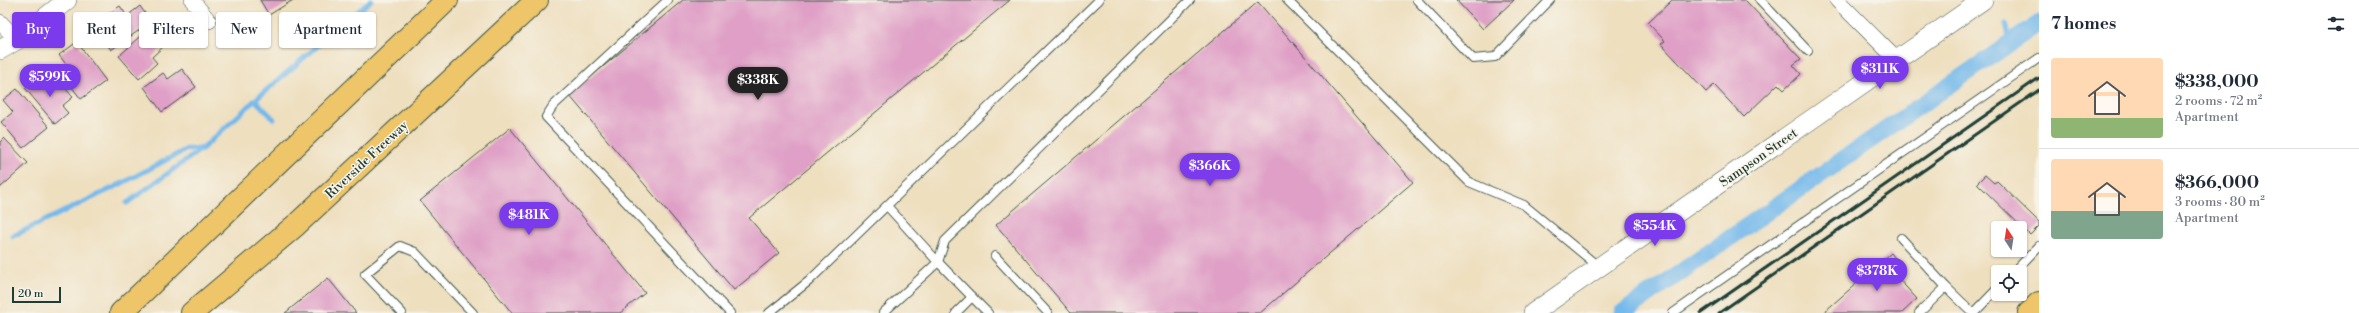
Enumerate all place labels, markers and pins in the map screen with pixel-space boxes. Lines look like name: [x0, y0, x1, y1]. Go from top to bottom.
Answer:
pin: $311K: [1852, 56, 1908, 90]
pin: $599K: [22, 64, 78, 98]
pin: $338K: [730, 67, 786, 101]
pin: $366K: [1182, 153, 1238, 187]
pin: $481K: [501, 202, 557, 236]
pin: $554K: [1627, 213, 1683, 247]
pin: $378K: [1849, 258, 1905, 292]

